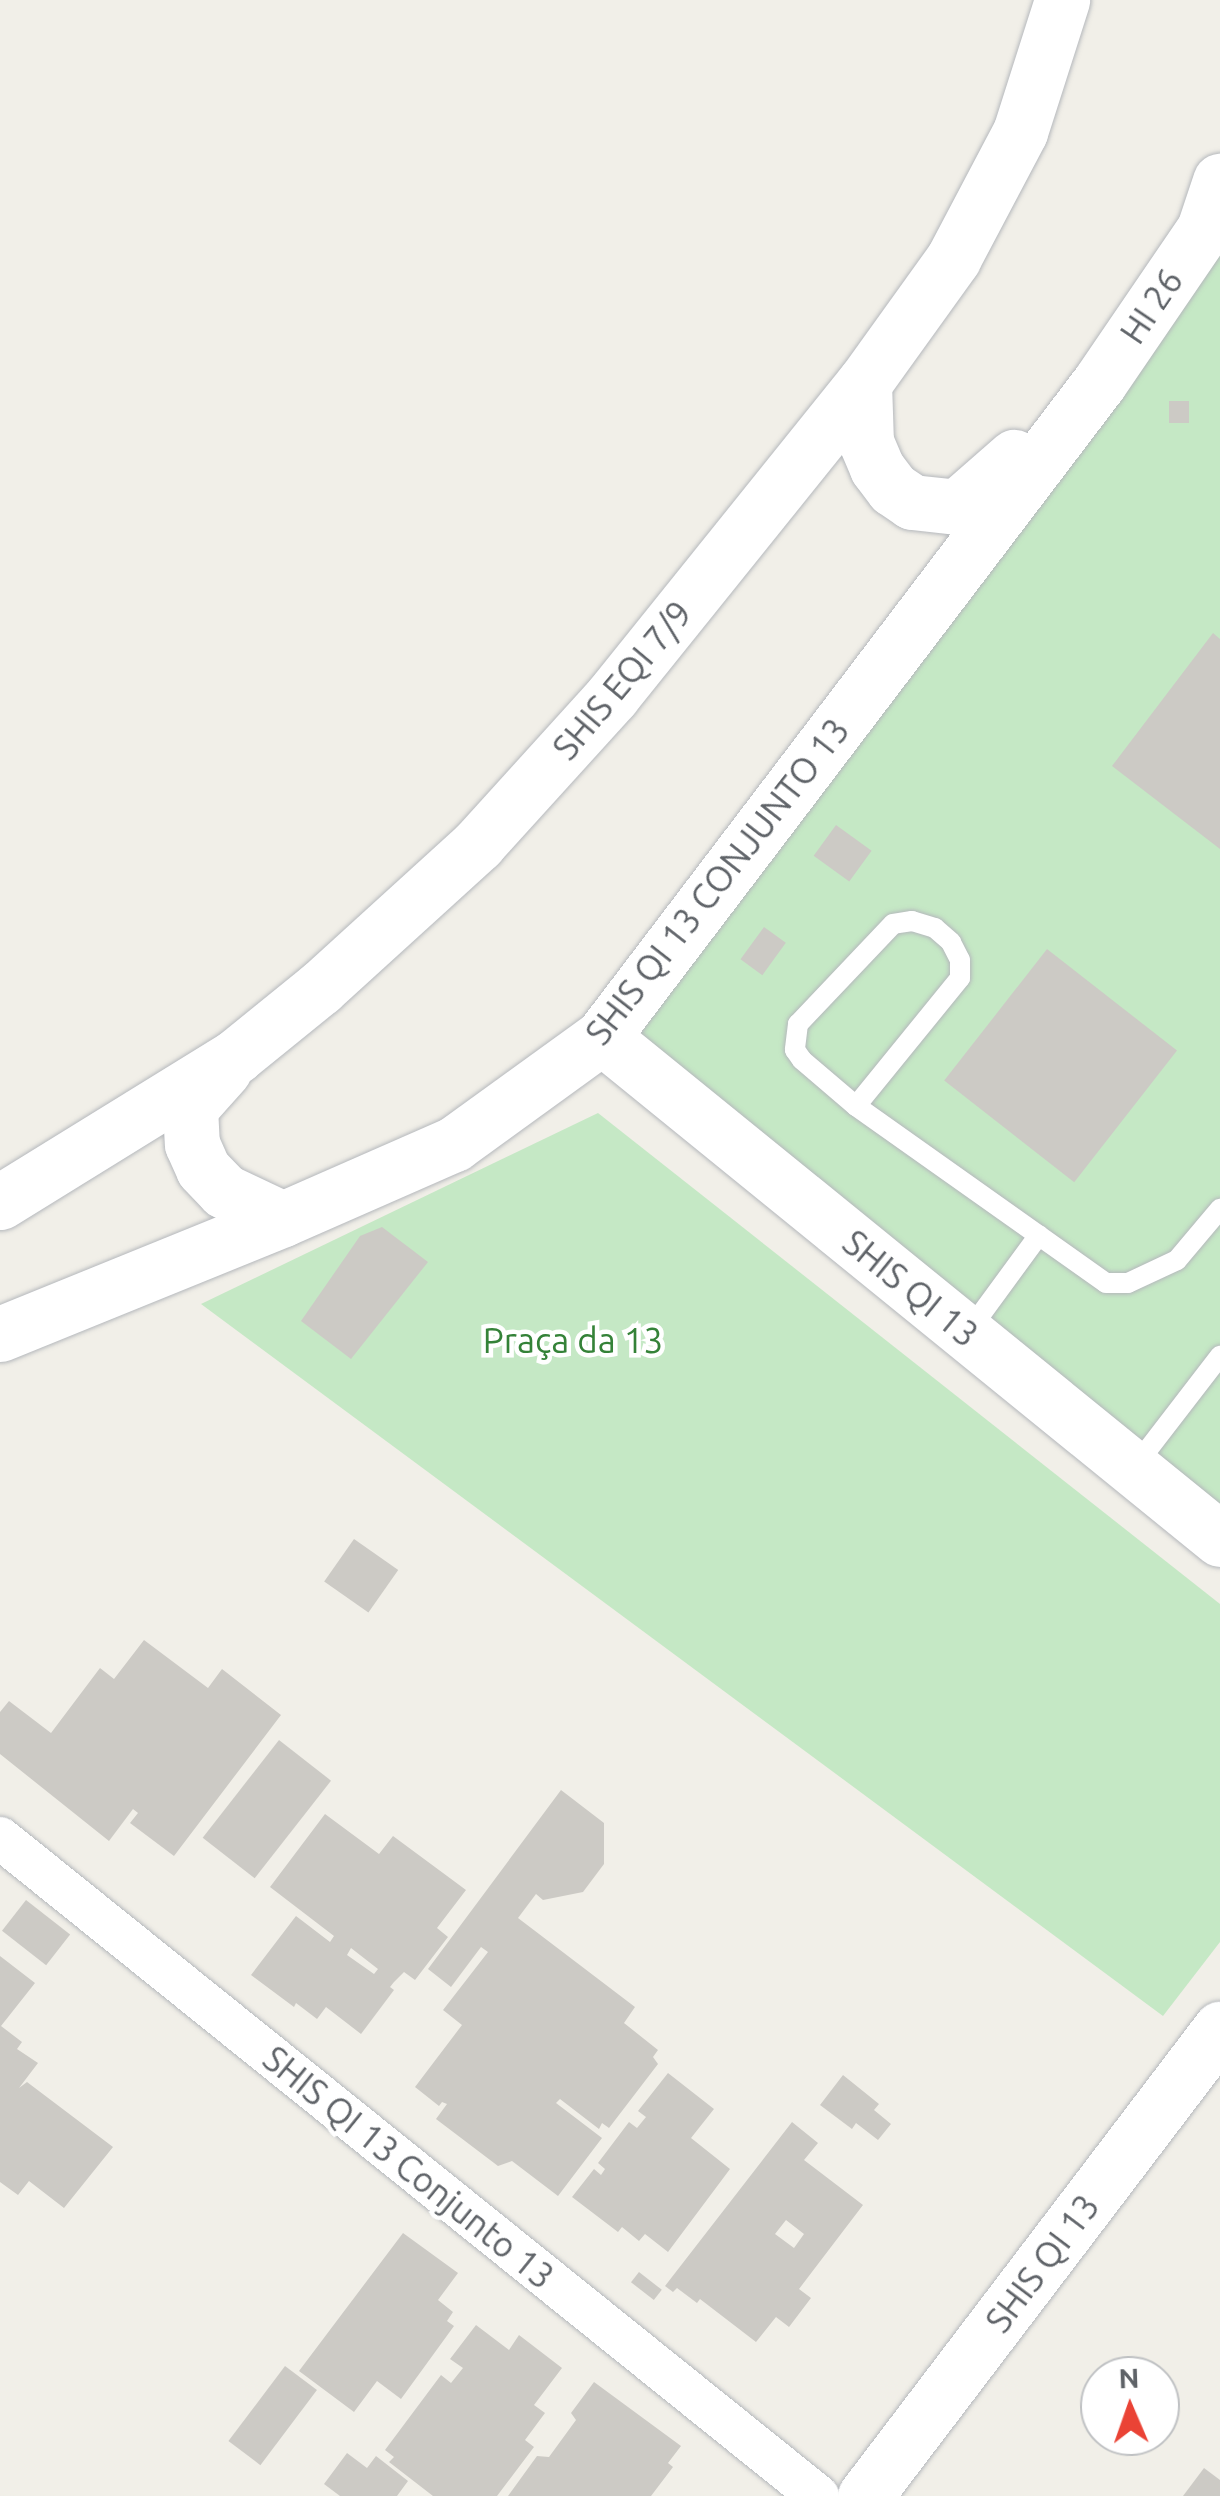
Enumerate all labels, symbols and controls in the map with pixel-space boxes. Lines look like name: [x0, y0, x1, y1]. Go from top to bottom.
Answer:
street label: HI 26: [1111, 261, 1191, 351]
street label: SHIS EQI 7/9: [544, 592, 700, 768]
street label: SHIS QI 13 CONJUNTO 13: [577, 709, 857, 1053]
street label: SHIS QI 13: [835, 1221, 987, 1355]
park label: Praça da 13: [483, 1319, 663, 1361]
street label: SHIS QI 13 Conjunto 13: [255, 2037, 563, 2297]
street label: SHIS QI 13: [977, 2186, 1107, 2340]
north arrow: [1080, 2356, 1180, 2456]
text: N: [1118, 2362, 1140, 2393]

